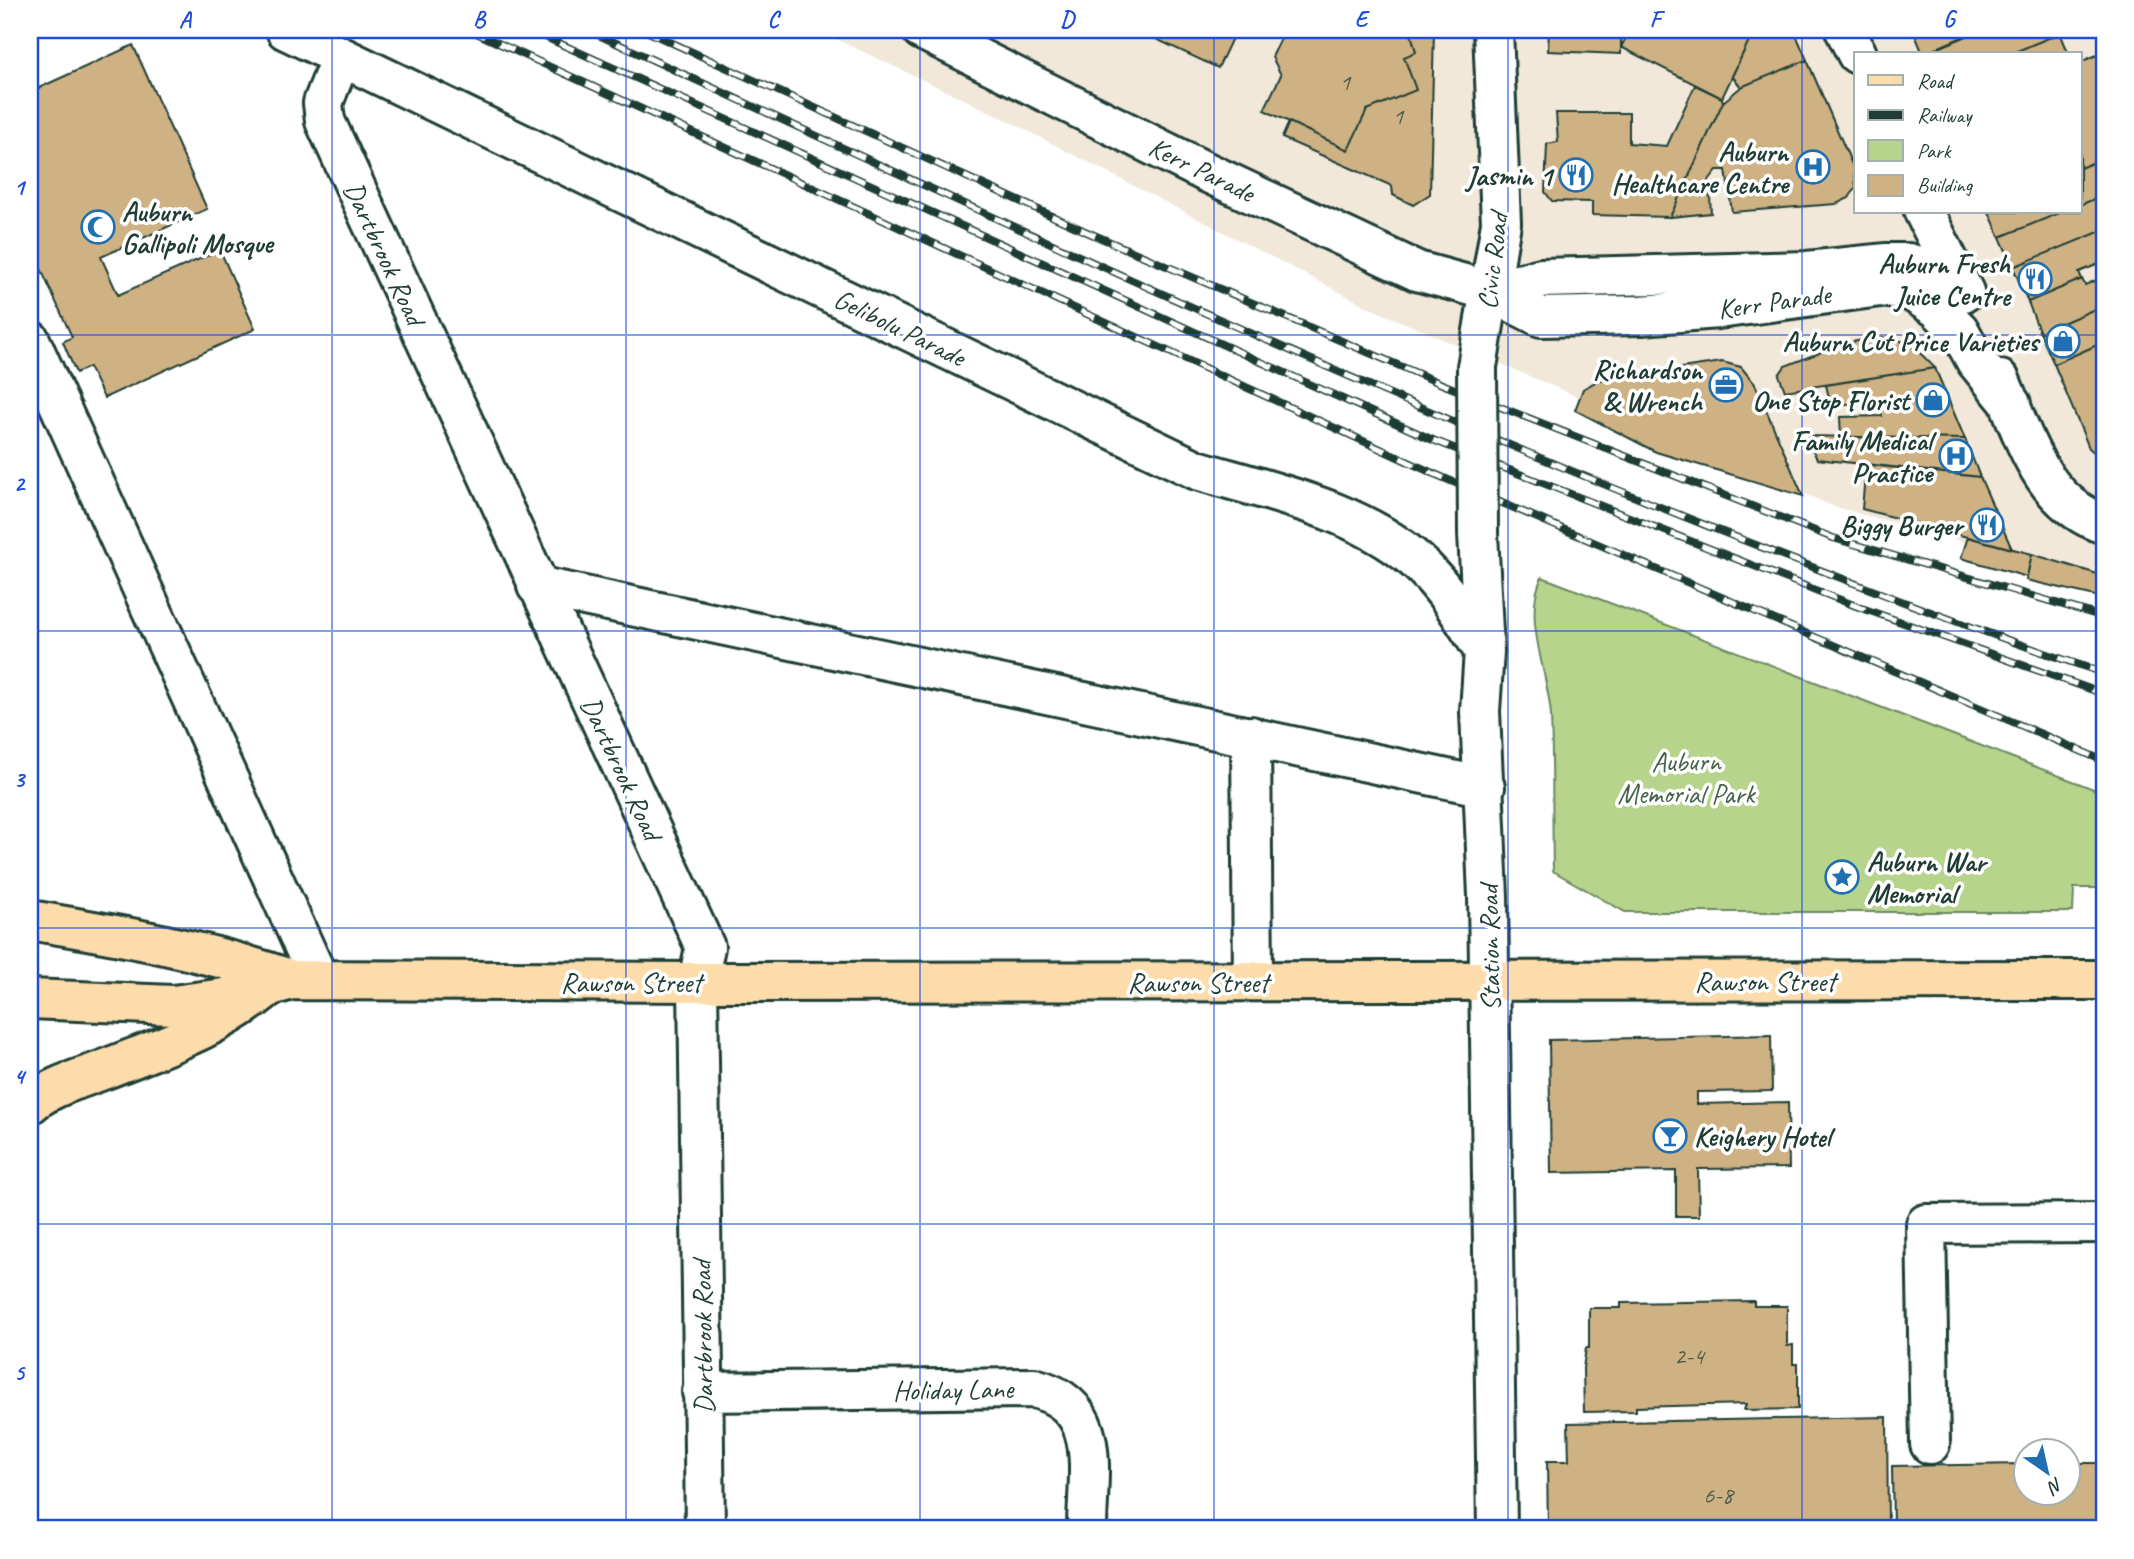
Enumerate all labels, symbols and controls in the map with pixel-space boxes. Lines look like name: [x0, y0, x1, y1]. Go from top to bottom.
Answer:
text: A: [179, 5, 193, 34]
text: B: [473, 5, 487, 34]
text: C: [768, 5, 782, 34]
text: D: [1060, 5, 1076, 34]
text: E: [1355, 5, 1371, 34]
text: F: [1650, 5, 1666, 34]
text: G: [1943, 5, 1958, 34]
legend: [1854, 52, 2082, 214]
house number: 1: [1340, 67, 1352, 97]
text: Road: [1917, 68, 1956, 94]
house number: 1: [1393, 101, 1405, 131]
text: Railway: [1917, 102, 1973, 128]
street label: Kerr Parade: [1143, 129, 1262, 211]
place label: Auburn Healthcare Centre: [1611, 134, 1791, 201]
text: Park: [1917, 138, 1952, 164]
hospital icon: Auburn Healthcare Centre: [1794, 148, 1832, 186]
restaurant icon: Jasmin 1: [1557, 156, 1595, 194]
place label: Jasmin 1: [1464, 158, 1555, 193]
text: Building: [1917, 172, 1974, 198]
text: 1: [14, 173, 27, 202]
street label: Dartbrook Road: [336, 176, 435, 334]
place label: Auburn Gallipoli Mosque: [122, 194, 275, 261]
street label: Civic Road: [1469, 207, 1516, 311]
mosque icon: Auburn Gallipoli Mosque: [79, 208, 117, 246]
place label: Auburn Fresh Juice Centre: [1878, 246, 2013, 313]
restaurant icon: Auburn Fresh Juice Centre: [2016, 260, 2054, 298]
street label: Kerr Parade: [1716, 276, 1834, 327]
street label: Gelibolu Parade: [829, 281, 973, 375]
shop icon: Auburn Cut Price Varieties: [2044, 322, 2082, 360]
place label: Auburn Cut Price Varieties: [1783, 324, 2041, 359]
place label: Richardson & Wrench: [1593, 352, 1704, 419]
office icon: Richardson & Wrench: [1707, 366, 1745, 404]
shop icon: One Stop Florist: [1914, 381, 1952, 419]
place label: One Stop Florist: [1752, 383, 1912, 418]
place label: Family Medical Practice: [1792, 423, 1937, 490]
hospital icon: Family Medical Practice: [1937, 437, 1975, 475]
text: 2: [14, 469, 27, 498]
restaurant icon: Biggy Burger: [1968, 506, 2006, 544]
place label: Biggy Burger: [1840, 508, 1965, 543]
street label: Dartbrook Road: [573, 691, 672, 849]
park label: Auburn Memorial Park: [1617, 744, 1756, 811]
text: 3: [14, 765, 27, 794]
place label: Auburn War Memorial: [1867, 844, 1989, 911]
place icon: Auburn War Memorial: [1823, 858, 1861, 896]
street label: Station Road: [1471, 881, 1508, 1011]
street label: Rawson Street: [1695, 964, 1839, 999]
street label: Rawson Street: [561, 965, 705, 1000]
street label: Rawson Street: [1128, 965, 1272, 1000]
text: 4: [14, 1062, 27, 1091]
bar icon: Keighery Hotel: [1651, 1117, 1689, 1155]
place label: Keighery Hotel: [1694, 1119, 1836, 1154]
street label: Dartbrook Road: [684, 1256, 721, 1414]
house number: 2-4: [1674, 1341, 1706, 1371]
text: 5: [14, 1358, 26, 1387]
street label: Holiday Lane: [893, 1371, 1015, 1408]
north arrow: [2011, 1436, 2082, 1506]
text: N: [2042, 1472, 2068, 1500]
house number: 6-8: [1703, 1480, 1735, 1510]

